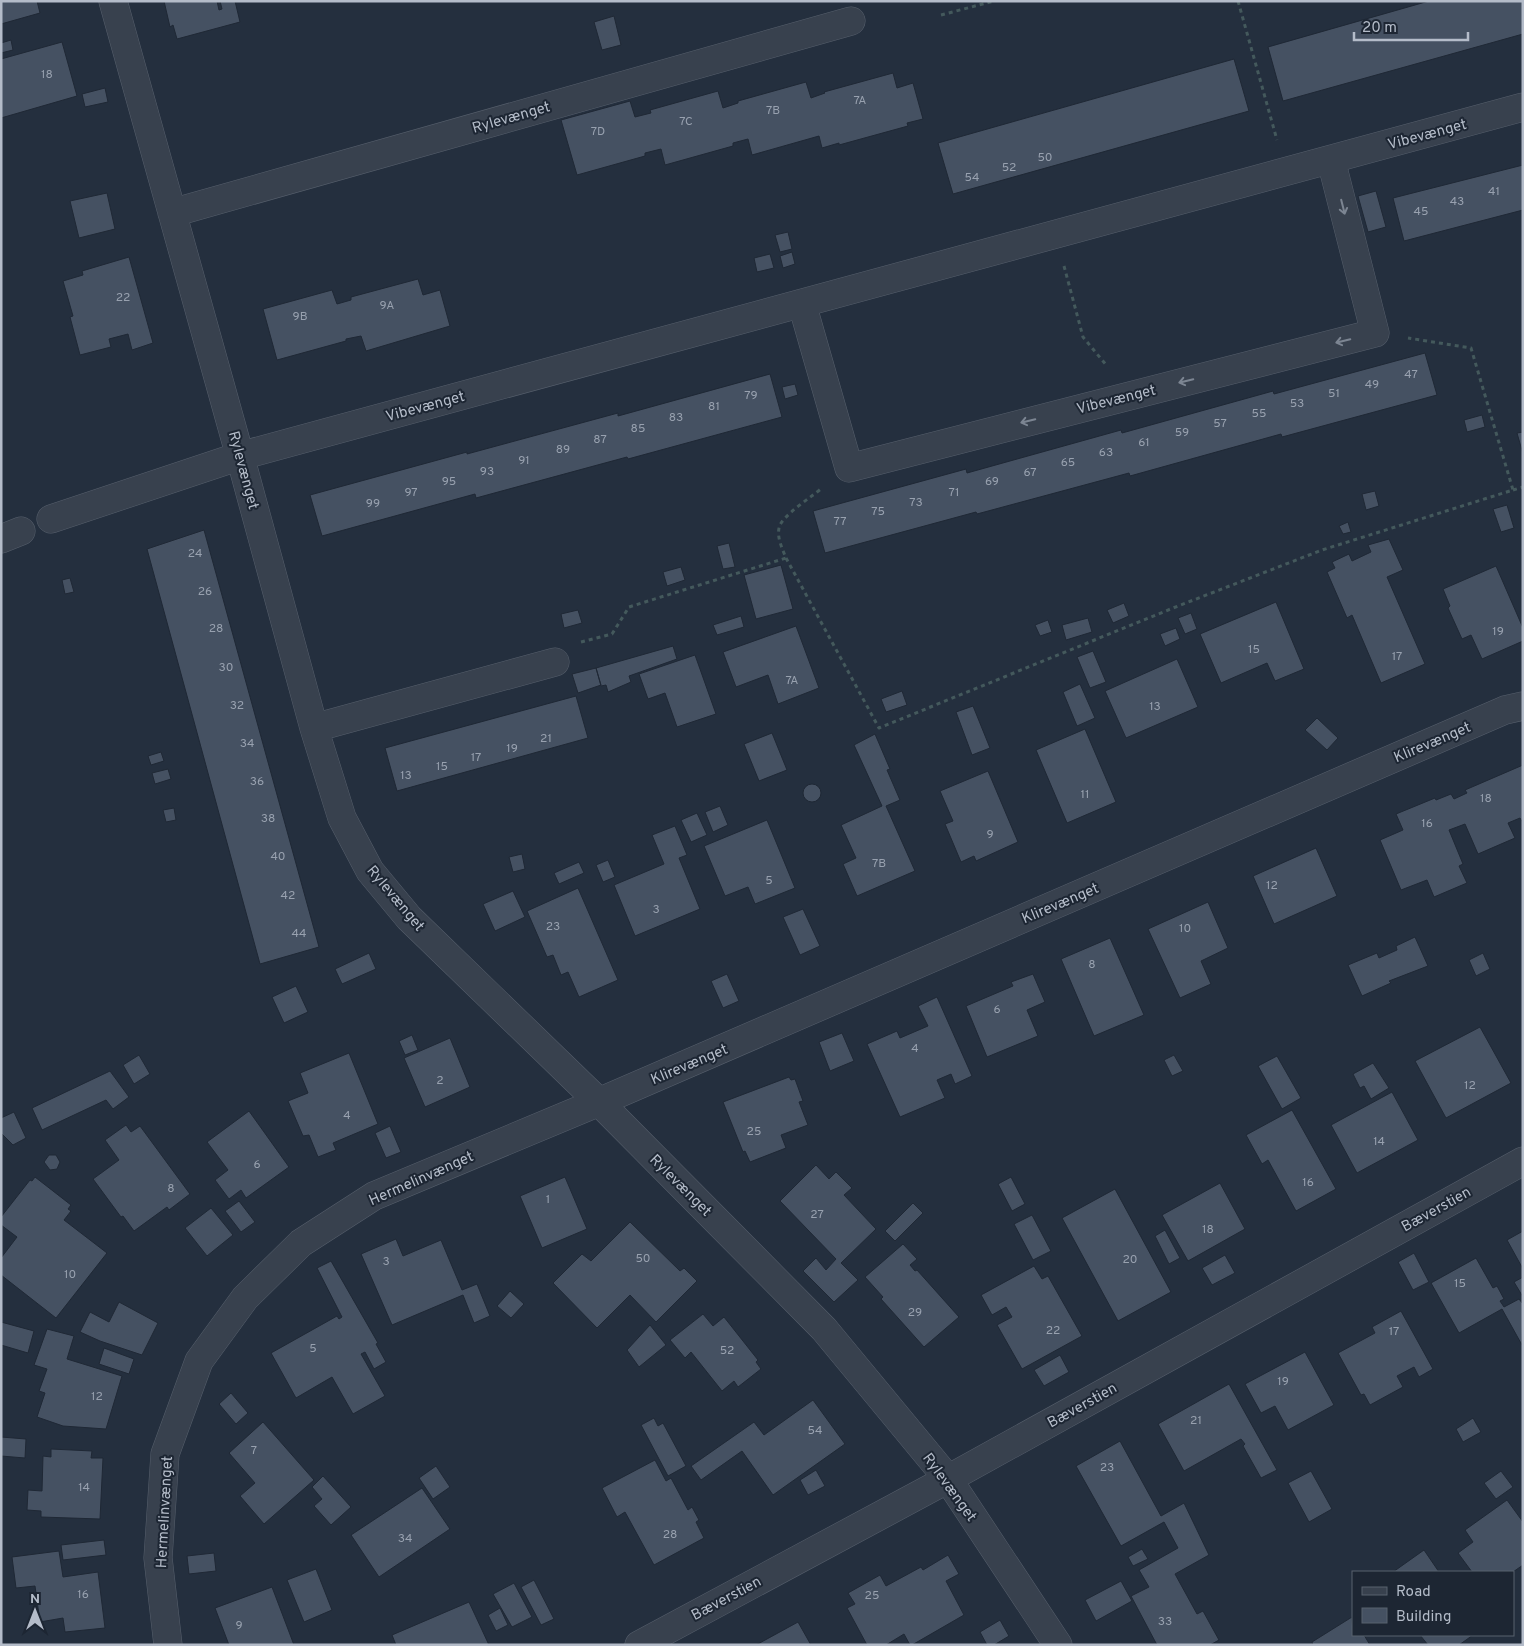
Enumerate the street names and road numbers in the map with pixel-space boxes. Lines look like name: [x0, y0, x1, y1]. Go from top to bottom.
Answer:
street label: Rylevænget: [470, 98, 553, 139]
street label: Vibevænget: [1386, 116, 1469, 155]
street label: Vibevænget: [1075, 381, 1158, 419]
street label: Vibevænget: [384, 388, 467, 427]
street label: Rylevænget: [223, 429, 262, 512]
street label: Klirevænget: [1391, 719, 1474, 768]
street label: Rylevænget: [362, 862, 428, 936]
street label: Klirevænget: [1019, 880, 1102, 929]
street label: Klirevænget: [648, 1041, 731, 1090]
street label: Hermelinvænget: [366, 1148, 477, 1211]
street label: Rylevænget: [645, 1151, 715, 1221]
street label: Bæverstien: [1399, 1183, 1475, 1237]
street label: Bæverstien: [1045, 1379, 1121, 1433]
street label: Rylevænget: [917, 1450, 980, 1526]
street label: Hermelinvænget: [153, 1455, 178, 1569]
street label: Bæverstien: [688, 1573, 765, 1626]

